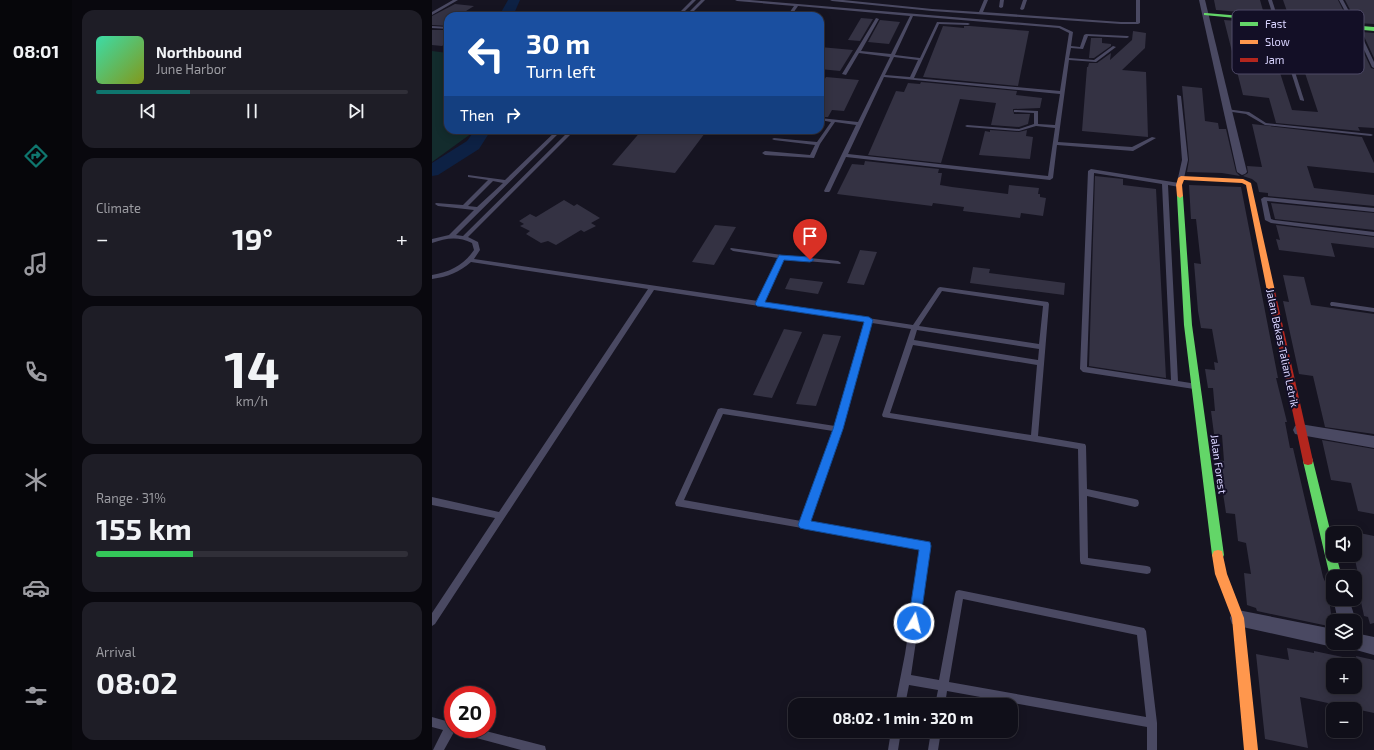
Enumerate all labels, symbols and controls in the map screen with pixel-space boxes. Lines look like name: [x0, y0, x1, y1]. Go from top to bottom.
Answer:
legend: [1232, 10, 1364, 74]
text: Fast: [1265, 17, 1287, 30]
text: 30 m: [526, 26, 590, 60]
icon: left: [460, 28, 512, 80]
text: Slow: [1265, 35, 1290, 48]
text: 08:01: [13, 40, 59, 62]
text: Northbound: [156, 43, 242, 61]
text: Jam: [1265, 53, 1284, 66]
text: Turn left: [526, 60, 596, 82]
text: June Harbor: [156, 61, 226, 77]
icon: previous: [137, 100, 159, 122]
icon: pause: [241, 100, 263, 122]
icon: next: [345, 100, 367, 122]
icon: right: [502, 104, 524, 126]
text: Then: [460, 106, 494, 124]
icon: directions: [22, 142, 50, 170]
text: Climate: [96, 200, 141, 216]
pin: [793, 219, 827, 260]
text: 19°: [232, 220, 273, 256]
text: −: [96, 225, 109, 251]
text: +: [396, 225, 408, 251]
icon: arrive: [799, 225, 821, 247]
icon: music: [22, 250, 50, 278]
street label: Jalan Bekas Talian Letrik: [1264, 288, 1302, 409]
text: 14: [224, 336, 280, 398]
icon: phone: [22, 358, 50, 386]
text: km/h: [236, 393, 268, 409]
street label: Jalan Forest: [1208, 433, 1230, 495]
icon: climate: [22, 466, 50, 494]
text: Range · 31%: [96, 490, 166, 506]
text: 155 km: [96, 510, 192, 546]
map controls: [1326, 526, 1362, 738]
button: sound: [1326, 526, 1362, 562]
button: search: [1326, 570, 1362, 606]
icon: car: [22, 574, 50, 602]
position arrow: [893, 602, 935, 644]
button: layers: [1326, 614, 1362, 650]
text: Arrival: [96, 644, 136, 660]
button: +: [1326, 658, 1362, 694]
text: 08:02: [96, 664, 178, 700]
icon: filters: [22, 682, 50, 710]
speed limit sign: 20: [444, 686, 496, 738]
button: −: [1326, 702, 1362, 738]
text: 08:02 · 1 min · 320 m: [833, 709, 973, 727]

